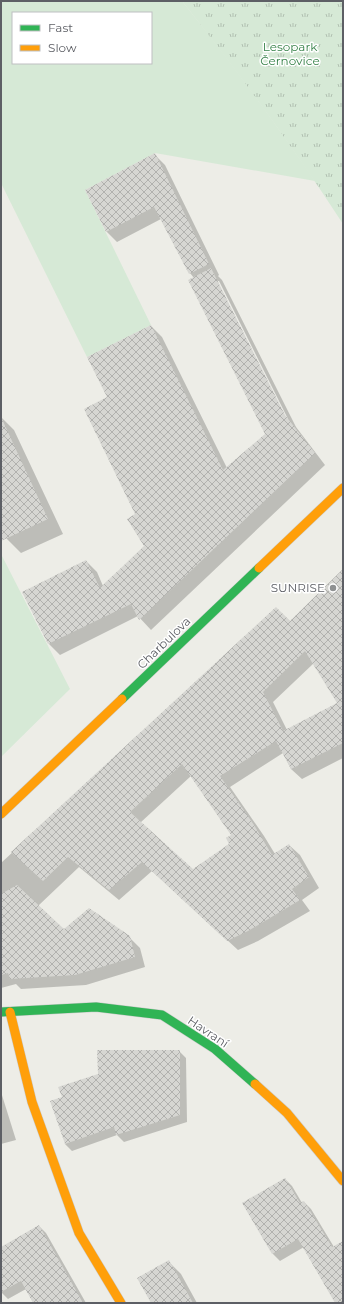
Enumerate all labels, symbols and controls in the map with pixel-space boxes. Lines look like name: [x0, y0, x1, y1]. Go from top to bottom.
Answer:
legend: [12, 12, 152, 64]
text: Fast: [48, 20, 73, 35]
park label: Lesopark Černovice: [260, 39, 320, 68]
text: Slow: [48, 40, 77, 55]
place label: SUNRISE: [271, 580, 325, 595]
marker: SUNRISE: [328, 583, 338, 593]
street label: Charbulova: [134, 613, 194, 672]
street label: Havraní: [185, 1013, 232, 1051]

